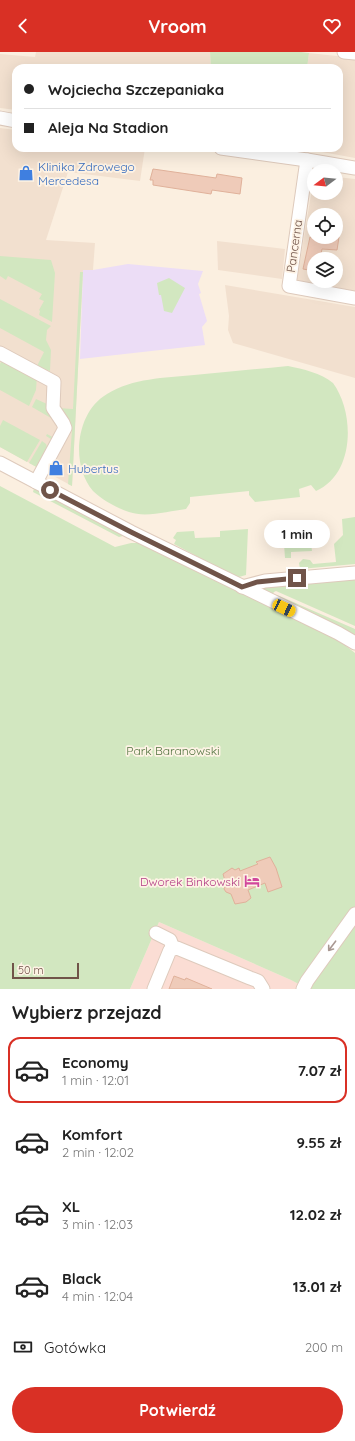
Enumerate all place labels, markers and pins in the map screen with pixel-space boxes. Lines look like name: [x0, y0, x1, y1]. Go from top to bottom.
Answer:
place label: Klinika Zdrowego Mercedesa: [38, 159, 135, 188]
shop icon: Klinika Zdrowego Mercedesa: [17, 164, 35, 182]
shop icon: Hubertus: [47, 459, 65, 477]
place label: Hubertus: [68, 461, 119, 476]
hotel icon: Dworek Binkowski: [243, 872, 261, 890]
place label: Dworek Binkowski: [140, 874, 240, 889]

